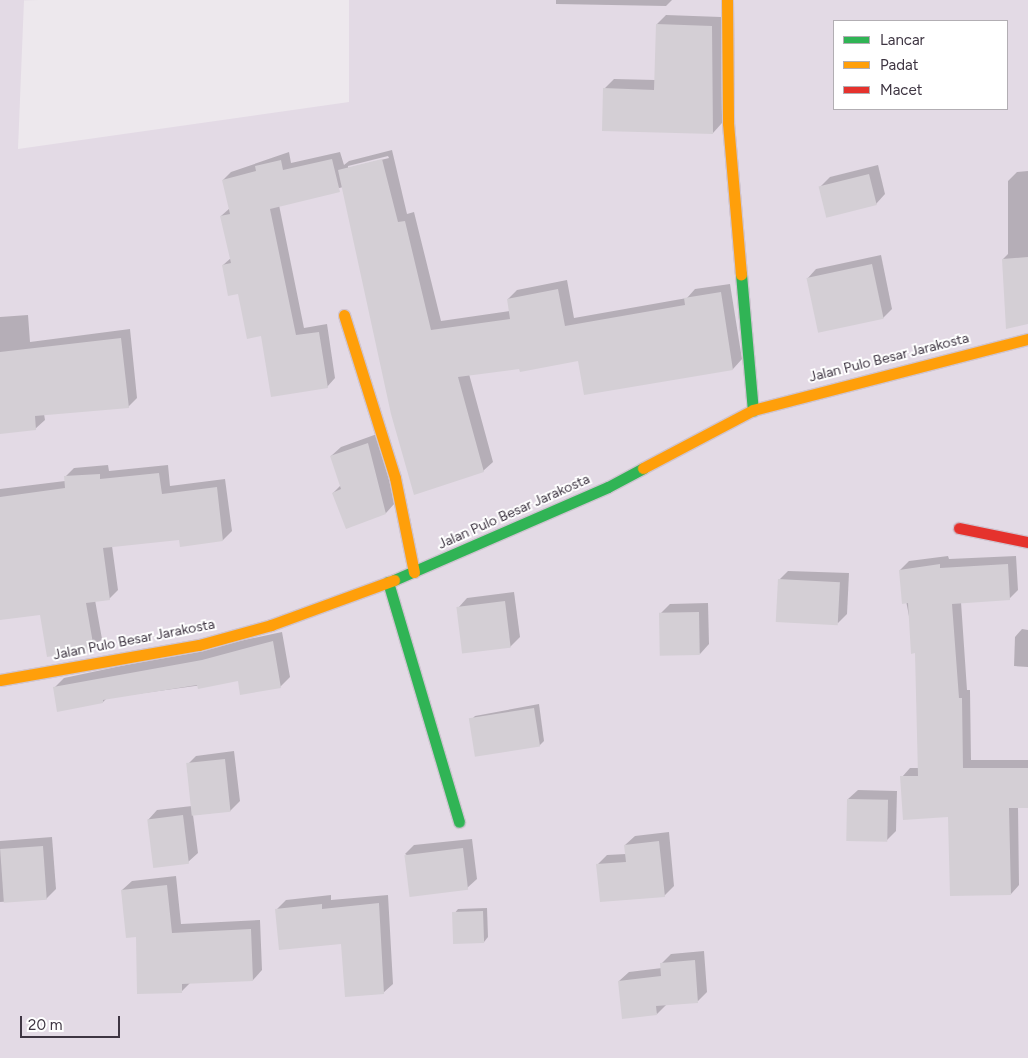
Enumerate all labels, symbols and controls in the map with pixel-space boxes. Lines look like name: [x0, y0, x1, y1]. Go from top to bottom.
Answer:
legend: [833, 20, 1008, 110]
text: Lancar: [880, 31, 925, 49]
text: Padat: [880, 56, 918, 74]
text: Macet: [880, 81, 922, 99]
street label: Jalan Pulo Besar Jarakosta: [807, 330, 971, 386]
street label: Jalan Pulo Besar Jarakosta: [436, 471, 592, 553]
street label: Jalan Pulo Besar Jarakosta: [52, 616, 216, 664]
scale bar: [22, 1006, 122, 1038]
text: 20 m: [28, 1016, 62, 1034]

